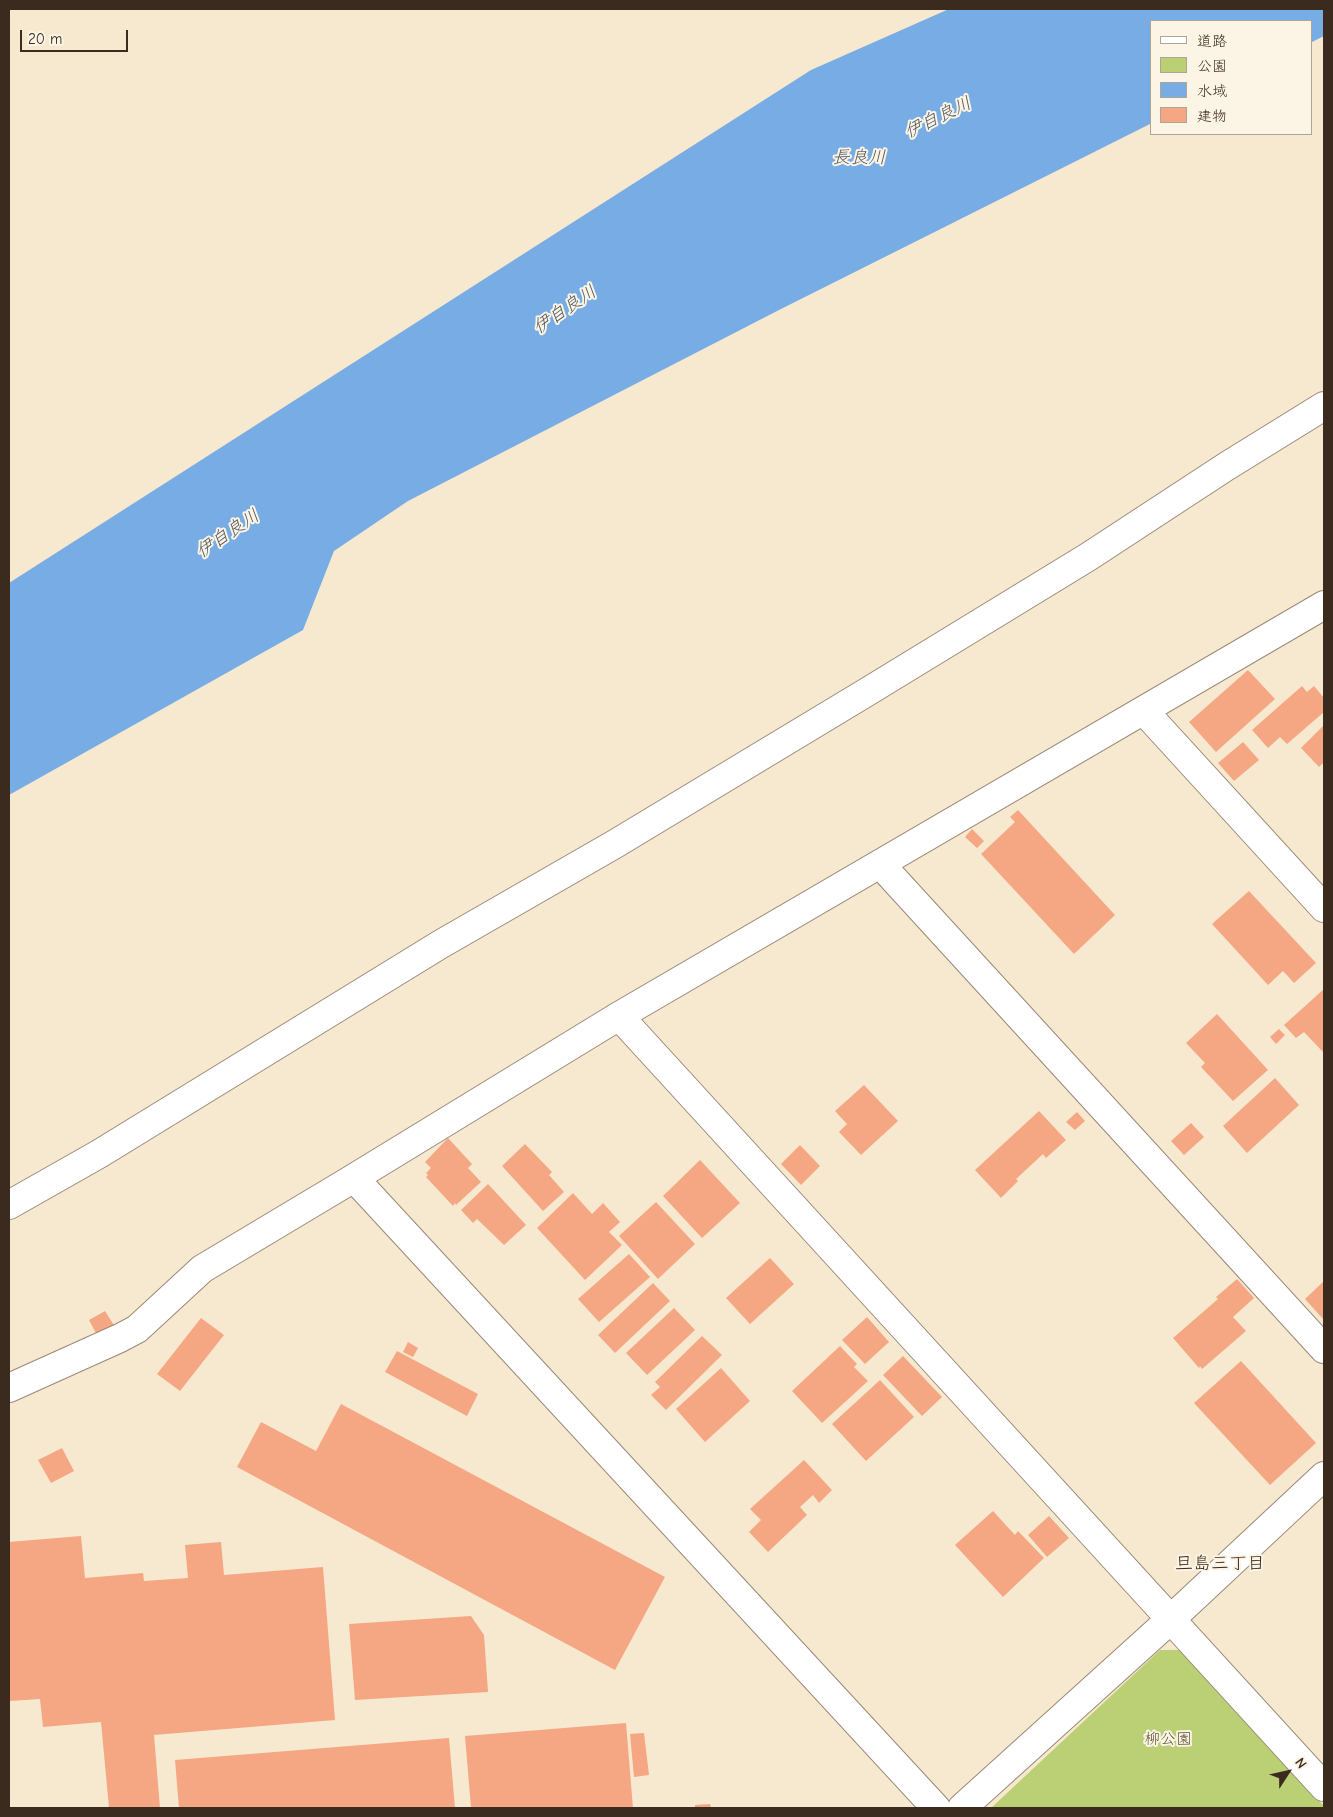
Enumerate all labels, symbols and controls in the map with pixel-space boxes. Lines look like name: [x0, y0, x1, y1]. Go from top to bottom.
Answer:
scale bar: [22, 20, 130, 52]
legend: [1150, 20, 1313, 135]
text: 20 m: [28, 30, 62, 48]
text: 道路: [1197, 32, 1227, 50]
text: 公園: [1197, 57, 1227, 75]
text: 水域: [1197, 82, 1227, 100]
water label: 伊自良川: [901, 93, 975, 143]
text: 建物: [1197, 107, 1227, 125]
water label: 長良川: [832, 147, 886, 169]
water label: 伊自良川: [529, 281, 601, 339]
water label: 伊自良川: [192, 505, 264, 563]
district label: 旦島三丁目: [1175, 1553, 1265, 1575]
park label: 柳公園: [1144, 1729, 1192, 1749]
north arrow: [1263, 1747, 1313, 1797]
text: N: [1291, 1754, 1310, 1772]

